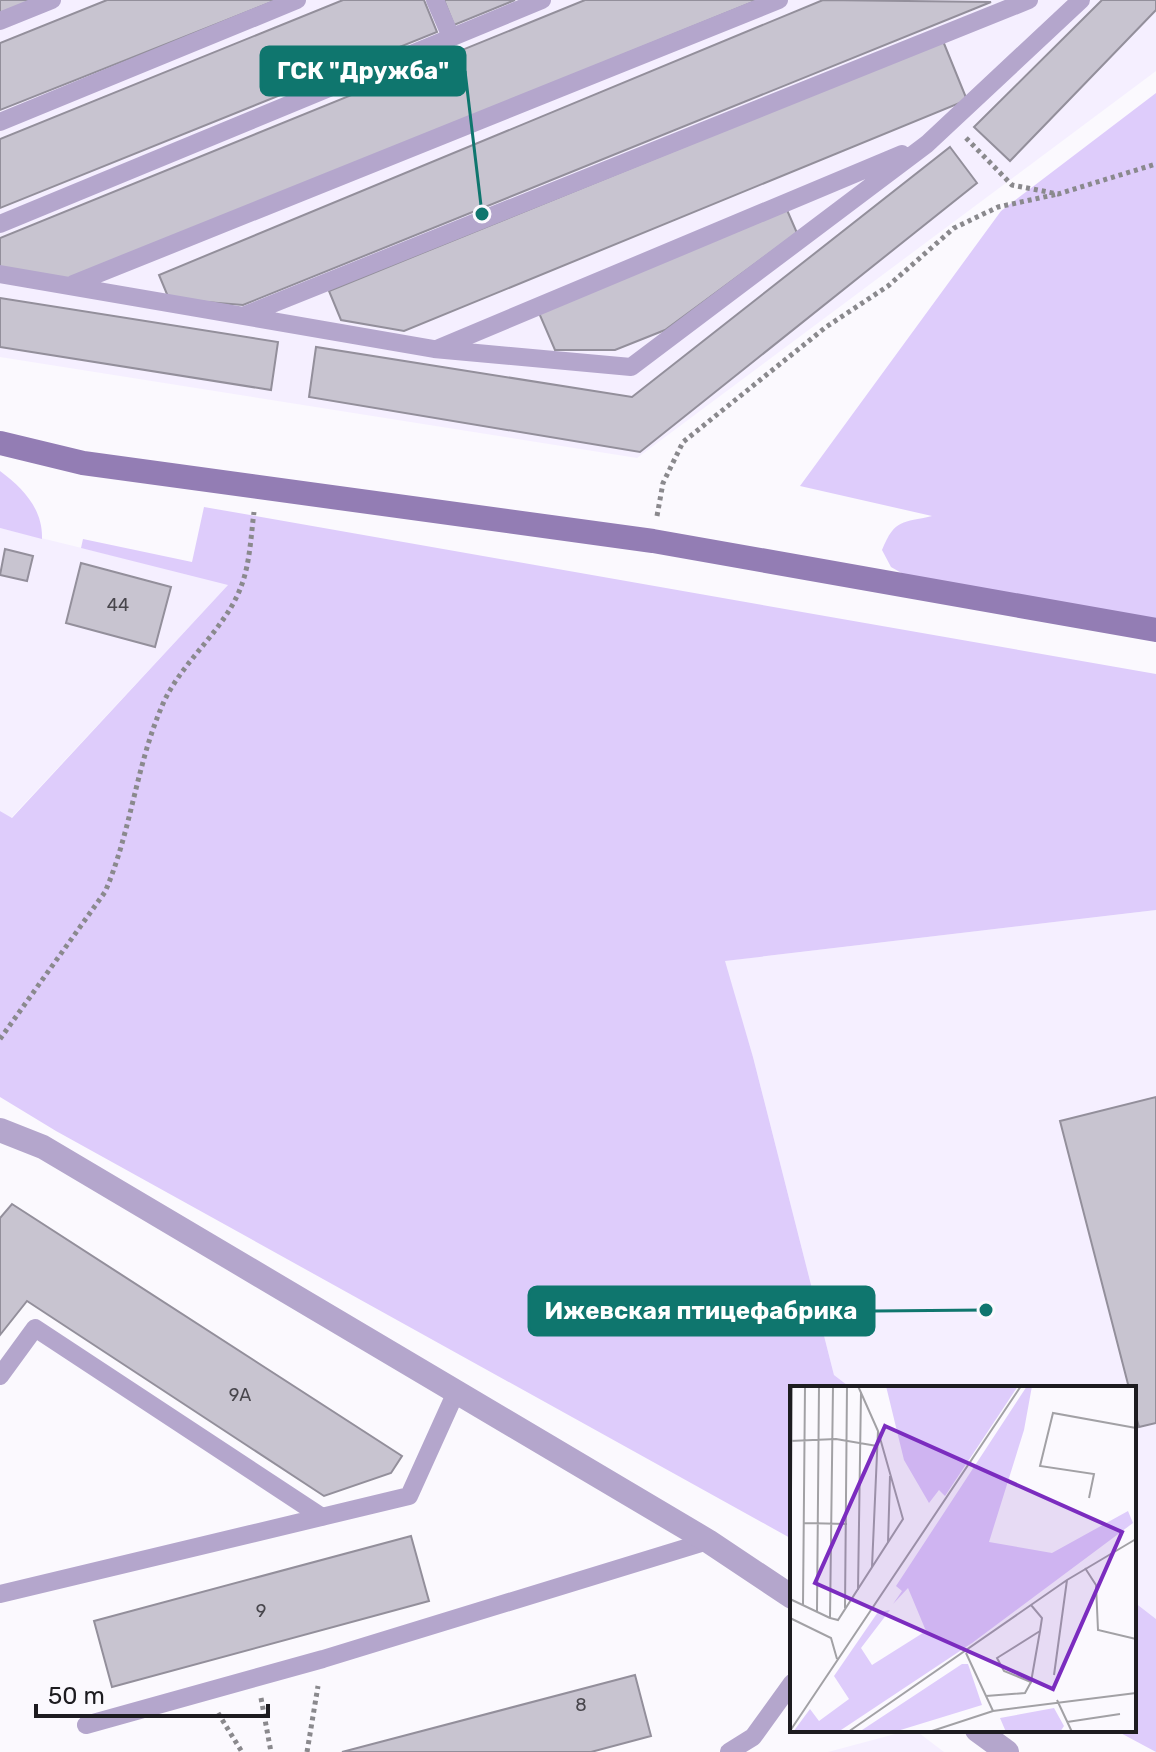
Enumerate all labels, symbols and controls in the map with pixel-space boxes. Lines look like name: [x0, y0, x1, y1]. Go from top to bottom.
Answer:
callout: ГСК "Дружба": [261, 47, 465, 95]
text: ГСК "Дружба": [277, 57, 449, 85]
house number: 44: [107, 594, 129, 616]
callout: Ижевская птицефабрика: [529, 1287, 874, 1335]
text: Ижевская птицефабрика: [545, 1297, 857, 1325]
house number: 9А: [229, 1384, 251, 1406]
inset map: [790, 1386, 1136, 1732]
house number: 9: [256, 1600, 266, 1622]
scale bar: [36, 1668, 268, 1718]
text: 50 m: [48, 1682, 105, 1710]
house number: 8: [575, 1694, 587, 1716]

